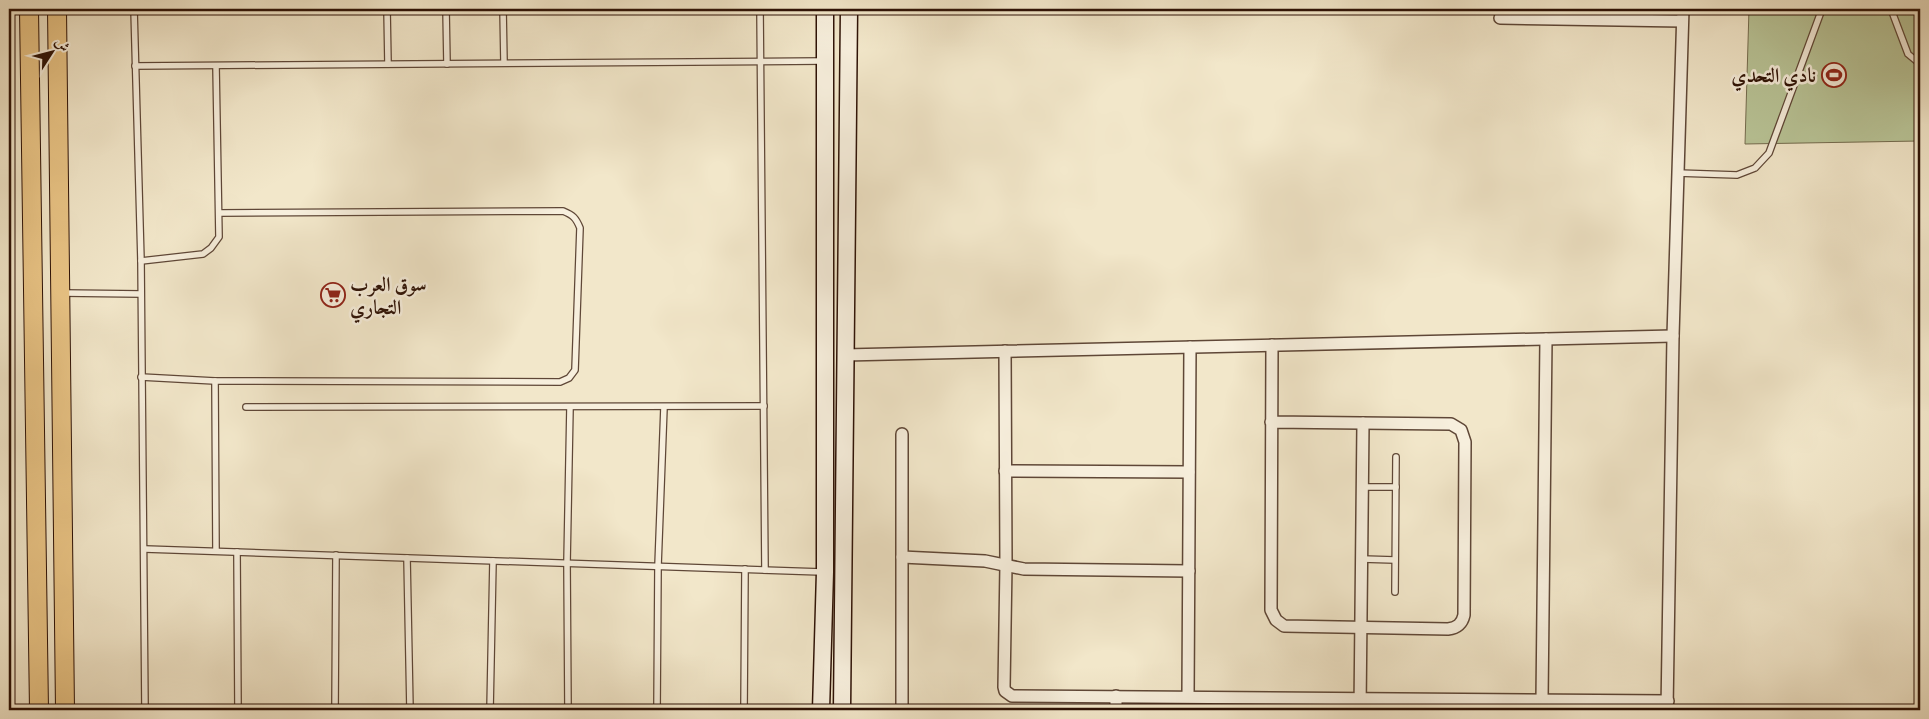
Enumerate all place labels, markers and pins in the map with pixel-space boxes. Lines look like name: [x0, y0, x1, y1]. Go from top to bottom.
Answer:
sports icon: نادي التحدي: [1821, 62, 1847, 88]
place label: نادي التحدي: [1731, 63, 1816, 92]
place label: سوق العرب التجاري: [350, 272, 427, 324]
supermarket icon: سوق العرب التجاري: [320, 282, 346, 308]

